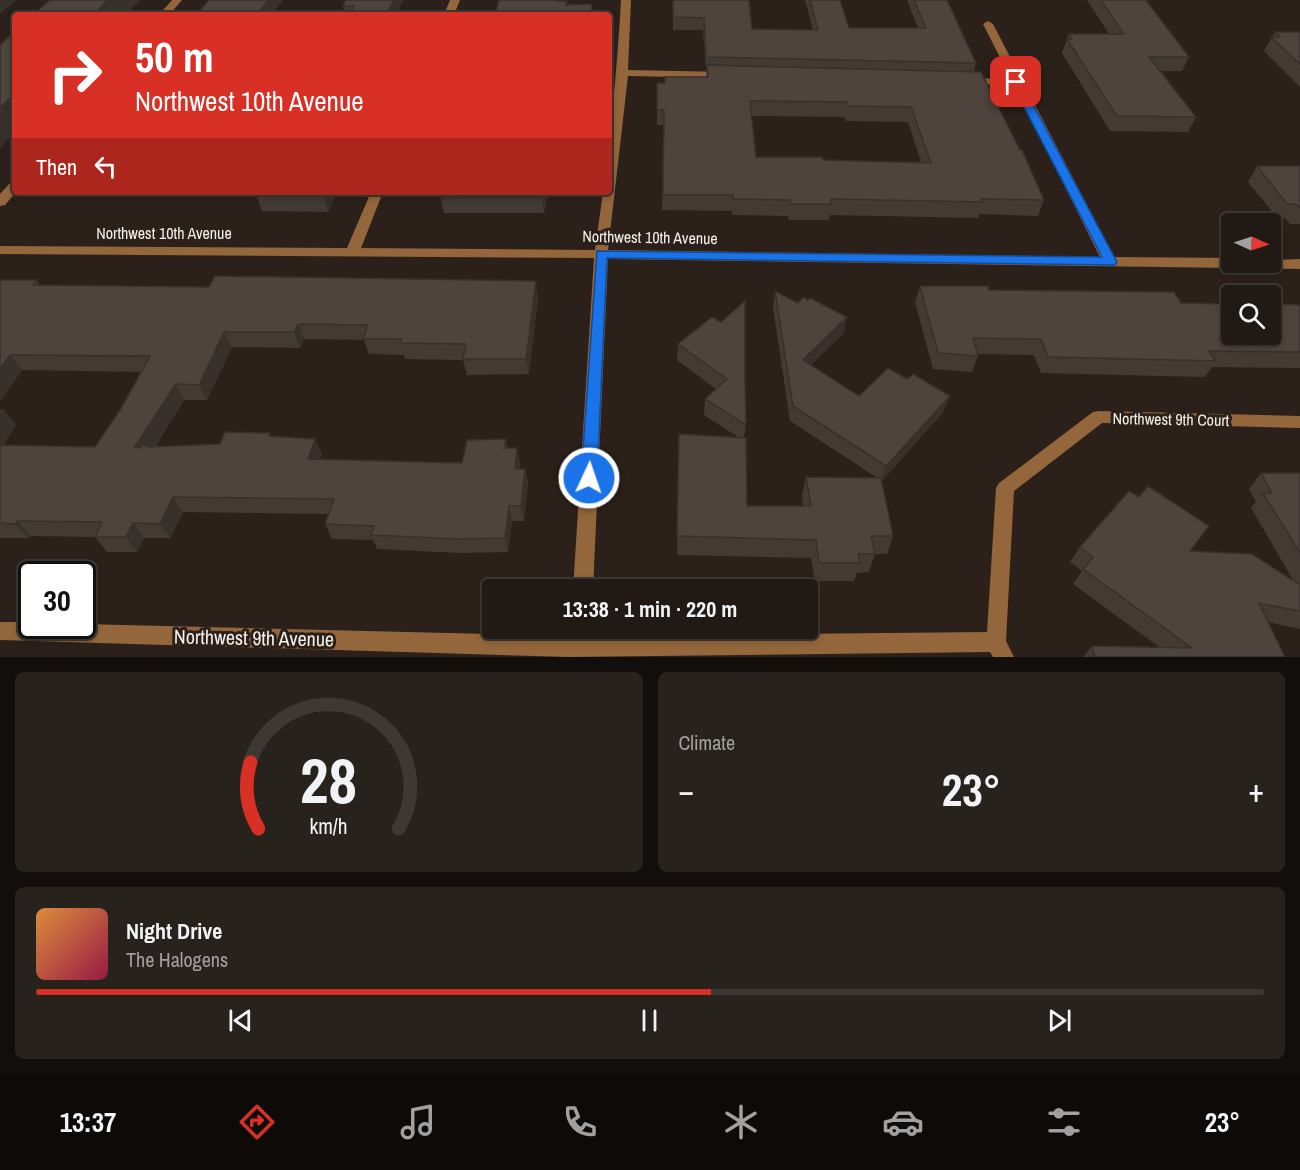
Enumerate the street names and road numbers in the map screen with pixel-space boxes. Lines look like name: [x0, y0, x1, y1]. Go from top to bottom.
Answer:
street label: Northwest 10th Avenue: [96, 222, 232, 244]
street label: Northwest 10th Avenue: [582, 225, 718, 249]
street label: Northwest 9th Court: [1112, 407, 1230, 431]
street label: Northwest 9th Avenue: [174, 623, 334, 652]

